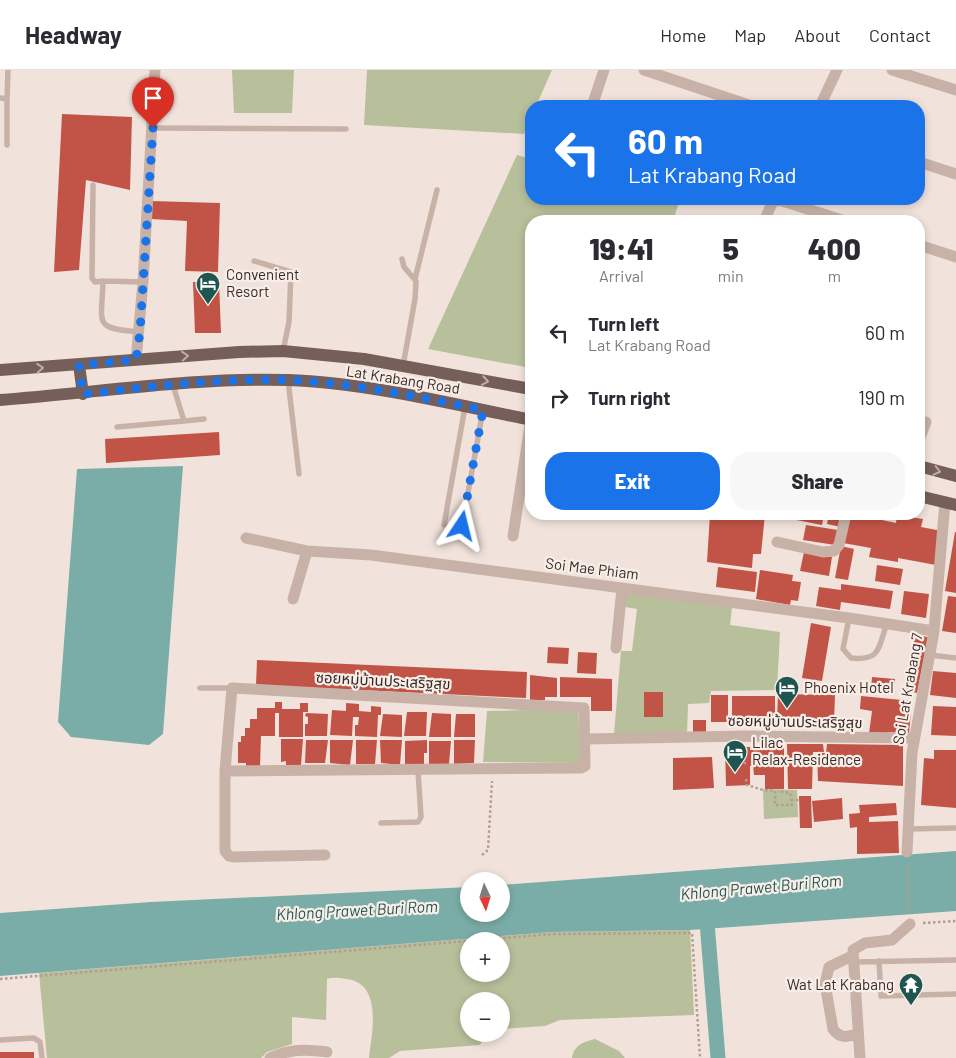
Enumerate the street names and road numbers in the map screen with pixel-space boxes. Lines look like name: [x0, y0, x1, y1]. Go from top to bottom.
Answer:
street label: Lat Krabang Road: [345, 361, 461, 397]
street label: Soi Mae Phiam: [544, 553, 640, 583]
street label: Soi Lat Krabang 7: [888, 632, 926, 746]
street label: ซอยหมู่บ้านประเสริฐสุข: [315, 667, 451, 694]
street label: ซอยหมู่บ้านประเสริฐสุข: [727, 711, 863, 732]

